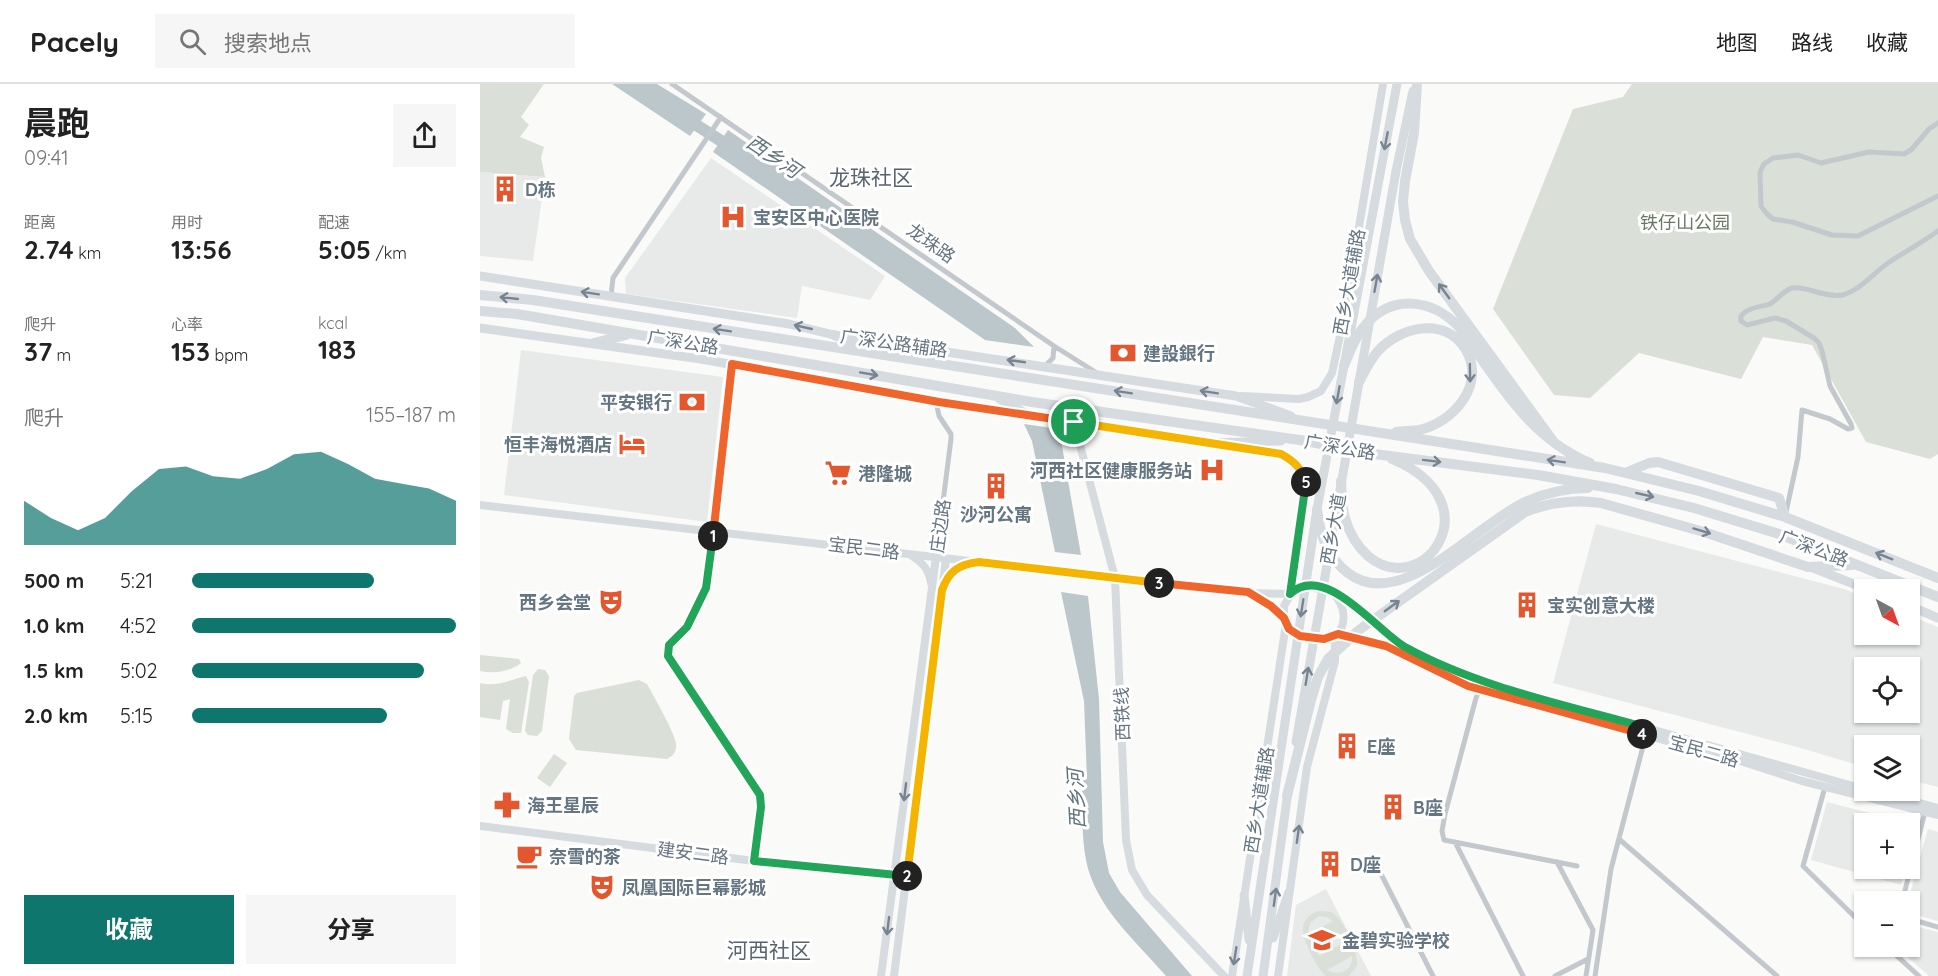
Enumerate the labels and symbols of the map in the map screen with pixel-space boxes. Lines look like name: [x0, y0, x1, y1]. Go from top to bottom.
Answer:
water label: 西乡河: [742, 129, 809, 185]
one-way arrow: [1380, 131, 1391, 151]
district label: 龙珠社区: [829, 164, 913, 190]
building icon: D栋: [490, 174, 520, 204]
place label: D栋: [525, 178, 556, 201]
hospital icon: 宝安区中心医院: [718, 202, 748, 232]
place label: 宝安区中心医院: [753, 206, 879, 229]
park label: 铁仔山公园: [1640, 211, 1730, 234]
street label: 龙珠路: [902, 218, 960, 268]
street label: 西乡大道辅路: [1328, 227, 1370, 337]
one-way arrow: [1371, 274, 1382, 293]
one-way arrow: [1438, 284, 1450, 300]
one-way arrow: [581, 287, 600, 298]
one-way arrow: [499, 292, 519, 303]
one-way arrow: [794, 321, 813, 333]
one-way arrow: [713, 324, 733, 335]
street label: 广深公路辅路: [839, 324, 949, 362]
street label: 广深公路: [646, 325, 720, 359]
bank icon: 建設銀行: [1108, 338, 1138, 368]
place label: 建設銀行: [1143, 342, 1215, 365]
one-way arrow: [1007, 356, 1027, 367]
one-way arrow: [1464, 363, 1476, 383]
one-way arrow: [859, 368, 879, 379]
one-way arrow: [1332, 385, 1343, 404]
one-way arrow: [1113, 386, 1133, 397]
one-way arrow: [1200, 386, 1219, 397]
bank icon: 平安银行: [677, 387, 707, 417]
place label: 平安银行: [600, 391, 672, 414]
pin: [1048, 396, 1099, 447]
hotel icon: 恒丰海悦酒店: [617, 429, 647, 459]
street label: 广深公路: [1303, 429, 1377, 465]
place label: 恒丰海悦酒店: [504, 433, 612, 456]
hospital icon: 河西社区健康服务站: [1197, 455, 1227, 485]
one-way arrow: [1547, 455, 1567, 466]
one-way arrow: [1422, 456, 1442, 467]
supermarket icon: 港隆城: [823, 458, 853, 488]
place label: 河西社区健康服务站: [1030, 459, 1192, 482]
place label: 港隆城: [858, 462, 912, 485]
pin: 5: [1291, 467, 1321, 497]
building icon: 沙河公寓: [981, 471, 1011, 501]
one-way arrow: [1636, 490, 1655, 502]
street label: 西乡大道: [1315, 492, 1351, 566]
street label: 庄边路: [925, 498, 955, 554]
place label: 沙河公寓: [960, 503, 1032, 526]
pin: 1: [698, 521, 728, 551]
street label: 广深公路: [1776, 524, 1852, 572]
one-way arrow: [1692, 526, 1711, 537]
street label: 宝民二路: [827, 532, 901, 564]
one-way arrow: [1875, 550, 1894, 561]
pin: 3: [1144, 568, 1174, 598]
north arrow: [1854, 579, 1920, 645]
theatre icon: 西乡会堂: [596, 587, 626, 617]
building icon: 宝实创意大楼: [1512, 590, 1542, 620]
place label: 西乡会堂: [519, 591, 591, 614]
place label: 宝实创意大楼: [1547, 594, 1655, 617]
one-way arrow: [1296, 597, 1307, 617]
one-way arrow: [1383, 600, 1399, 612]
one-way arrow: [1301, 667, 1312, 687]
street label: 西铁线: [1110, 687, 1134, 741]
pin: 4: [1627, 719, 1657, 749]
street label: 宝民二路: [1666, 730, 1742, 772]
building icon: E座: [1332, 731, 1362, 761]
place label: E座: [1367, 735, 1395, 758]
street label: 西乡大道辅路: [1239, 745, 1279, 855]
water label: 西乡河: [1062, 764, 1090, 830]
one-way arrow: [900, 781, 911, 801]
pharmacy icon: 海王星辰: [492, 790, 522, 820]
building icon: B座: [1378, 792, 1408, 822]
place label: 海王星辰: [527, 794, 599, 817]
place label: B座: [1413, 796, 1443, 819]
one-way arrow: [1292, 825, 1303, 844]
street label: 建安二路: [656, 837, 730, 869]
cafe icon: 奈雪的茶: [514, 841, 544, 871]
place label: 奈雪的茶: [549, 845, 621, 868]
building icon: D座: [1315, 849, 1345, 879]
place label: D座: [1350, 853, 1381, 876]
pin: 2: [892, 861, 922, 891]
theatre icon: 凤凰国际巨幕影城: [587, 872, 617, 902]
place label: 凤凰国际巨幕影城: [622, 876, 766, 899]
one-way arrow: [1269, 888, 1280, 908]
one-way arrow: [882, 915, 893, 935]
school or university icon: 金碧实验学校: [1307, 925, 1337, 955]
place label: 金碧实验学校: [1342, 929, 1450, 952]
district label: 河西社区: [727, 937, 811, 963]
one-way arrow: [1229, 946, 1240, 966]

